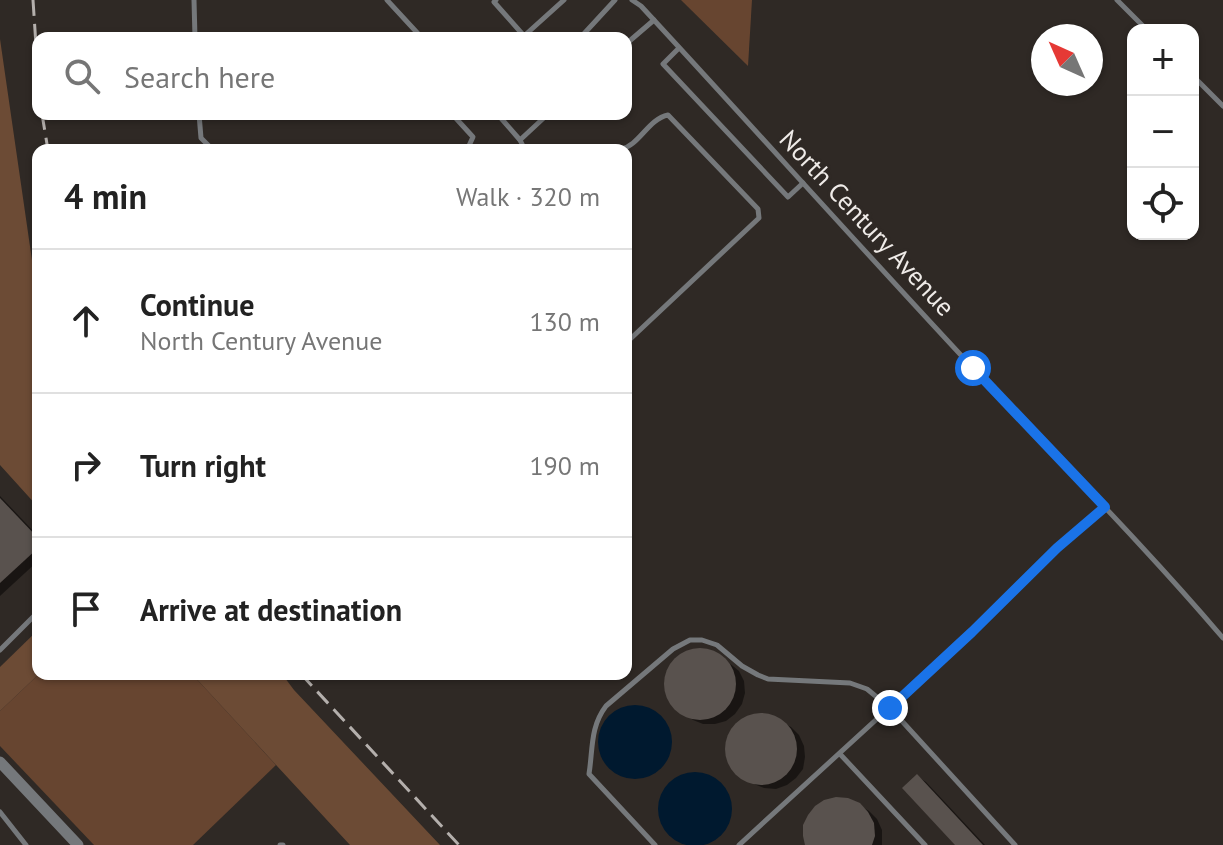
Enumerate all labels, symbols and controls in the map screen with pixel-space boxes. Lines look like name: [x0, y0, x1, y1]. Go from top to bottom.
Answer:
north arrow: [1031, 24, 1103, 96]
map controls: [1127, 24, 1199, 240]
button: +: [1127, 24, 1199, 96]
search box: [32, 32, 632, 120]
icon: search: [60, 54, 104, 98]
text: Search here: [124, 57, 275, 96]
button: −: [1127, 96, 1199, 168]
street label: North Century Avenue: [773, 123, 962, 323]
button: locate: [1127, 168, 1199, 240]
text: 4 min: [64, 174, 147, 218]
text: Walk · 320 m: [456, 180, 600, 213]
text: Continue: [140, 285, 254, 324]
icon: ahead: [64, 299, 108, 343]
text: 130 m: [529, 305, 600, 338]
text: North Century Avenue: [140, 324, 383, 357]
route start: [955, 350, 991, 386]
icon: right: [64, 443, 108, 487]
text: Turn right: [140, 446, 266, 485]
text: 190 m: [529, 449, 600, 482]
icon: arrive: [64, 587, 108, 631]
text: Arrive at destination: [140, 590, 402, 629]
route end: [872, 690, 908, 726]

